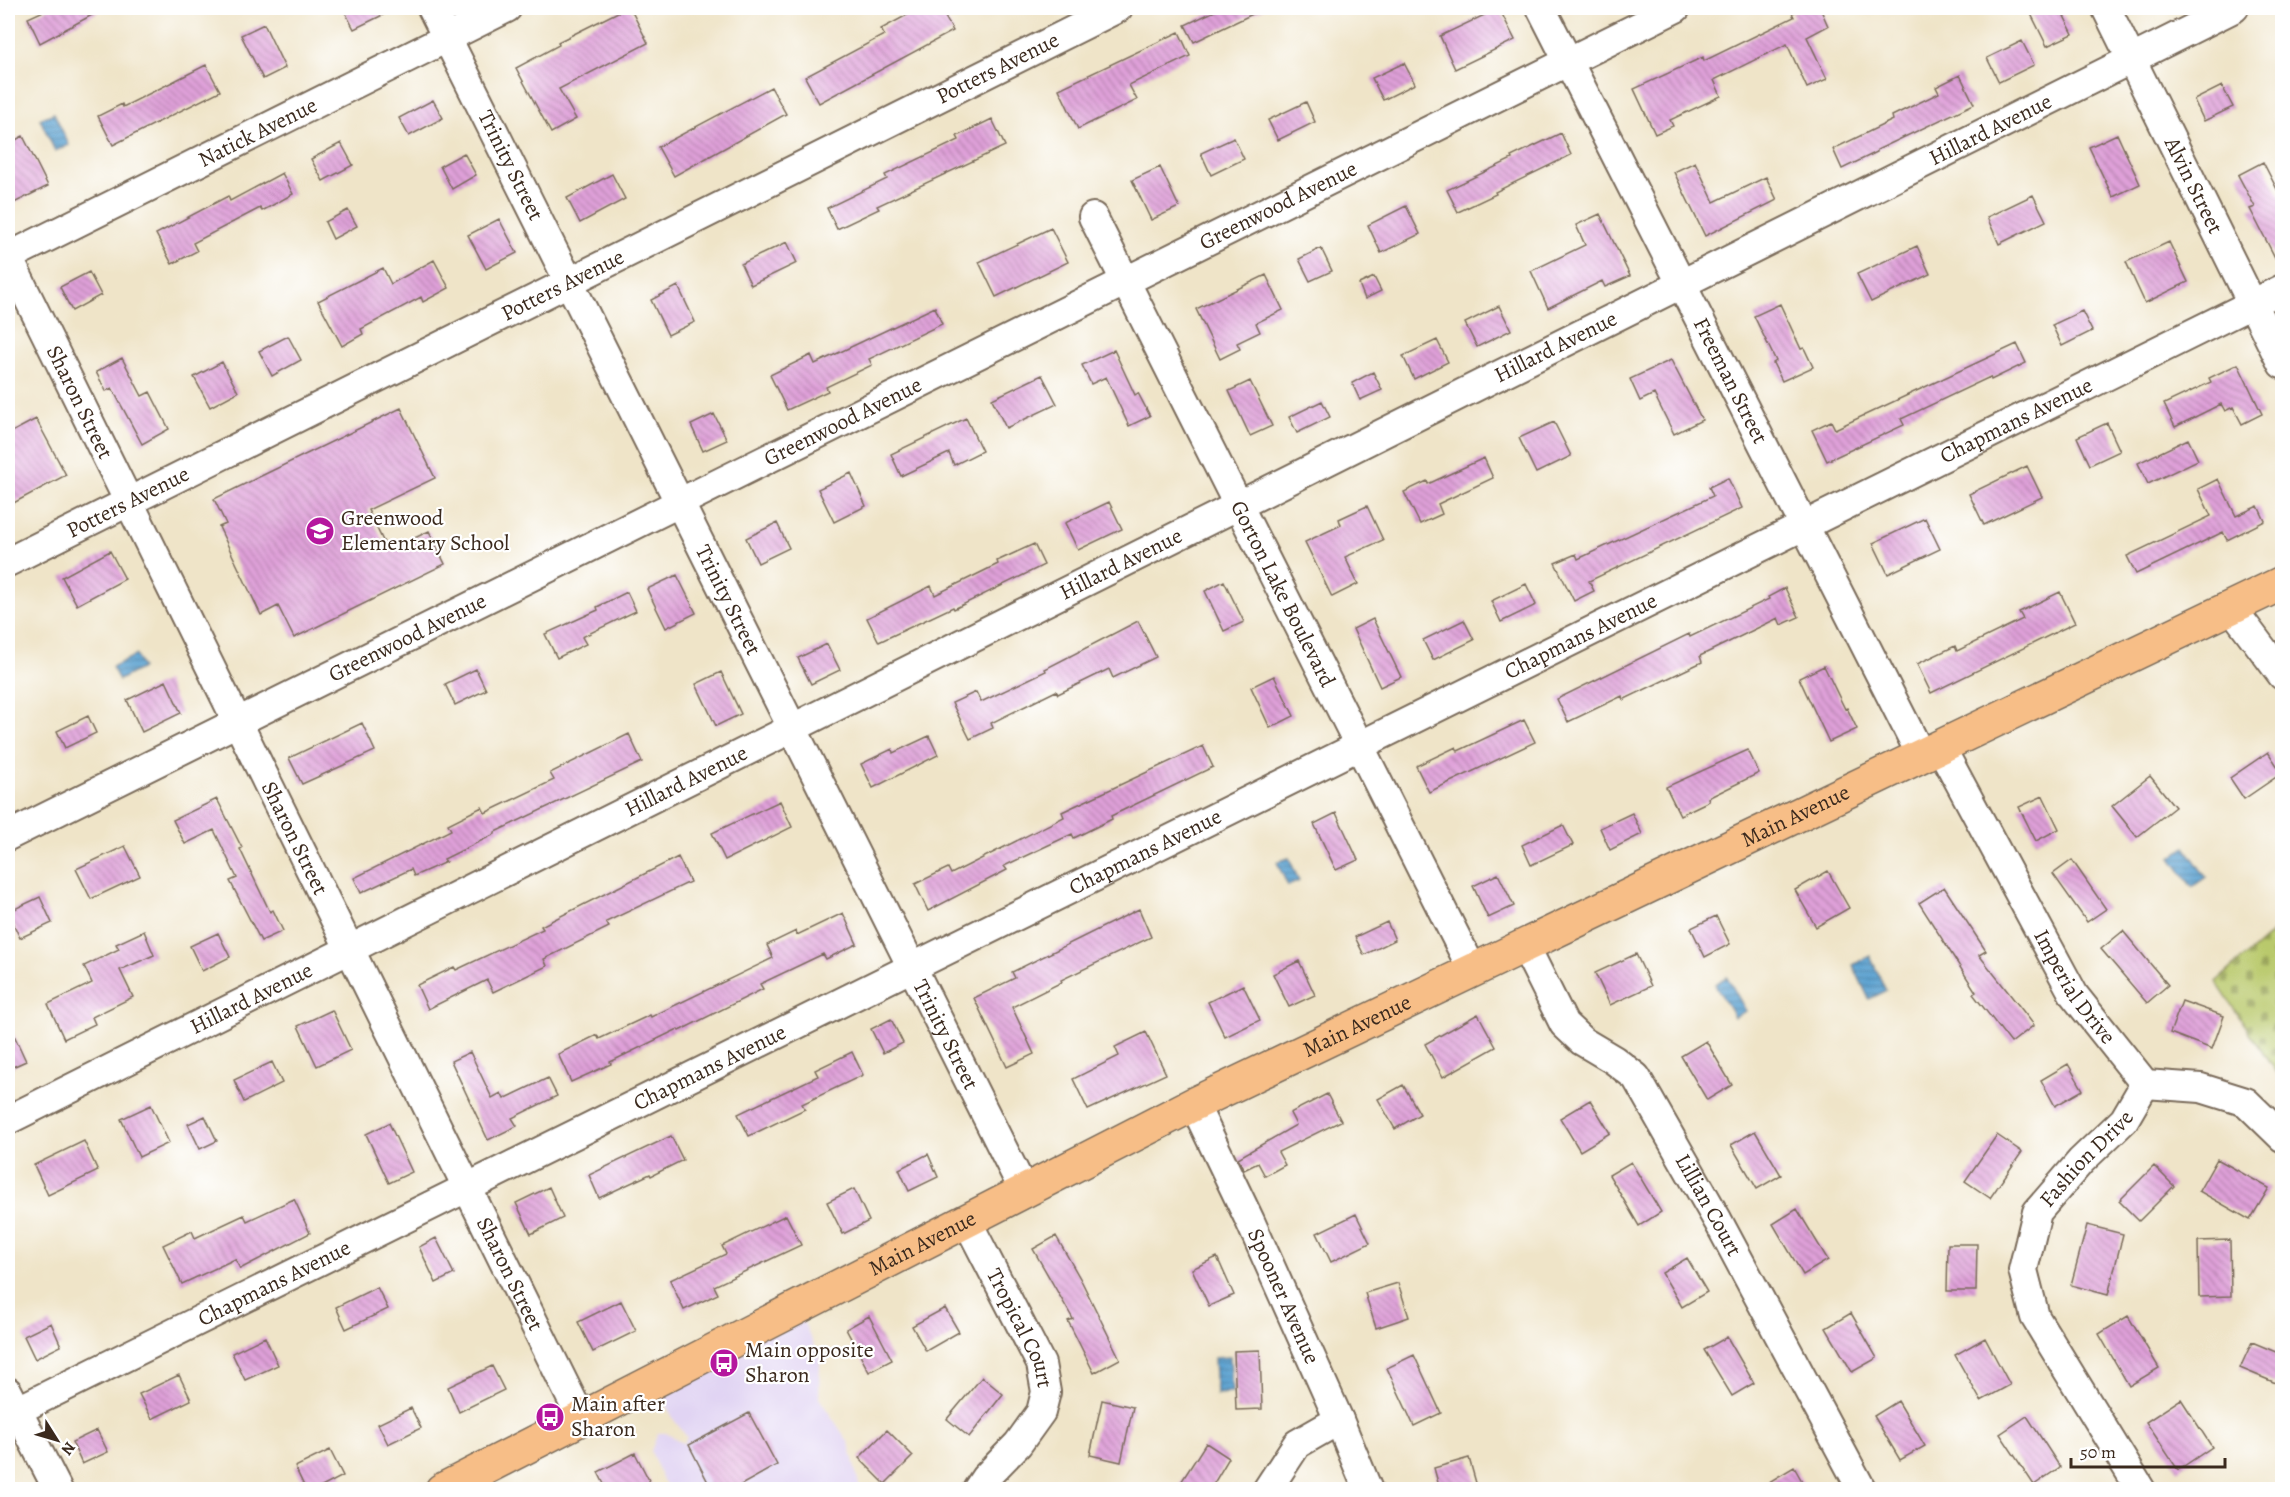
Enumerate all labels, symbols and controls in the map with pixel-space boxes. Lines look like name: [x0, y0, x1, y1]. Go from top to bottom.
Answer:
street label: Potters Avenue: [931, 25, 1064, 111]
street label: Hillard Avenue: [1924, 86, 2057, 173]
street label: Natick Avenue: [193, 90, 322, 175]
street label: Trinity Street: [471, 105, 551, 226]
street label: Alvin Street: [2157, 131, 2230, 239]
street label: Greenwood Avenue: [1194, 154, 1362, 257]
street label: Potters Avenue: [496, 242, 629, 328]
street label: Hillard Avenue: [1489, 304, 1622, 390]
street label: Freeman Street: [1686, 312, 1775, 449]
street label: Sharon Street: [39, 340, 120, 464]
street label: Greenwood Avenue: [759, 370, 927, 473]
street label: Chapmans Avenue: [1935, 370, 2098, 471]
street label: Potters Avenue: [61, 459, 194, 545]
street label: Gorton Lake Boulevard: [1223, 495, 1343, 692]
place label: Greenwood Elementary School: [341, 503, 509, 558]
school or university icon: Greenwood Elementary School: [304, 515, 336, 547]
street label: Hillard Avenue: [1054, 521, 1187, 607]
street label: Trinity Street: [688, 540, 768, 660]
street label: Greenwood Avenue: [323, 586, 491, 690]
street label: Chapmans Avenue: [1499, 586, 1662, 687]
street label: Hillard Avenue: [620, 738, 753, 825]
street label: Sharon Street: [254, 776, 336, 900]
street label: Main Avenue: [1736, 777, 1855, 855]
street label: Chapmans Avenue: [1064, 801, 1227, 902]
street label: Imperial Drive: [2026, 924, 2123, 1051]
street label: Hillard Avenue: [185, 955, 318, 1042]
street label: Trinity Street: [906, 974, 986, 1095]
street label: Main Avenue: [1298, 987, 1416, 1065]
street label: Chapmans Avenue: [628, 1017, 791, 1118]
street label: Fashion Drive: [2033, 1105, 2141, 1214]
street label: Lillian Court: [1668, 1148, 1749, 1261]
street label: Main Avenue: [864, 1203, 981, 1283]
street label: Sharon Street: [469, 1212, 551, 1336]
street label: Spooner Avenue: [1240, 1224, 1327, 1369]
street label: Chapmans Avenue: [193, 1233, 356, 1334]
street label: Tropical Court: [979, 1263, 1060, 1390]
place label: Main opposite Sharon: [745, 1335, 874, 1390]
bus stop icon: Main opposite Sharon: [708, 1347, 740, 1379]
place label: Main after Sharon: [571, 1389, 665, 1444]
bus stop icon: Main after Sharon: [534, 1401, 566, 1433]
north arrow: [27, 1410, 87, 1470]
scale bar: [2071, 1431, 2226, 1469]
text: N: [56, 1437, 80, 1460]
text: 50 m: [2080, 1440, 2116, 1464]

